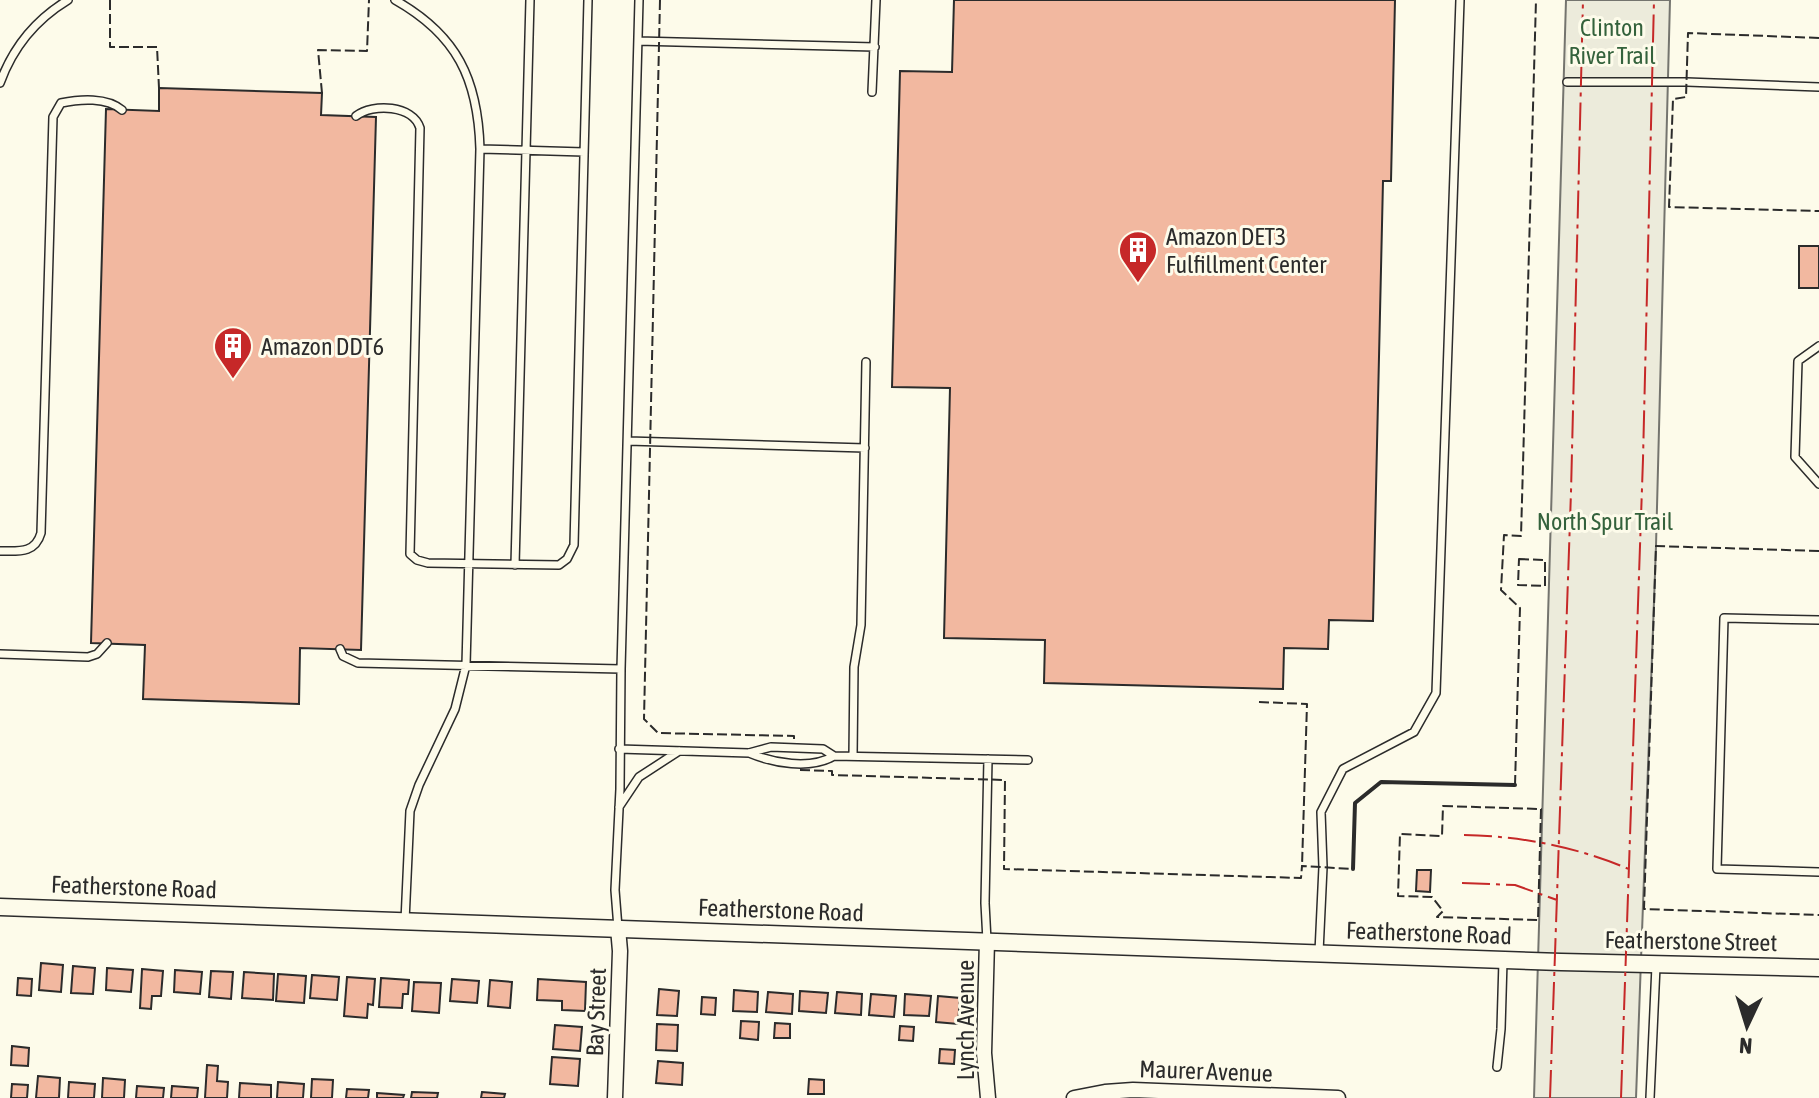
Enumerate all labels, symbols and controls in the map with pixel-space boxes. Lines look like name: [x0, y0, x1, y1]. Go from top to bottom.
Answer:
park label: Clinton River Trail: [1568, 14, 1656, 69]
place label: Amazon DET3 Fulfillment Center: [1166, 223, 1327, 278]
building icon: Amazon DET3 Fulfillment Center: [1117, 229, 1159, 284]
building icon: Amazon DDT6: [212, 325, 254, 380]
place label: Amazon DDT6: [261, 333, 384, 360]
park label: North Spur Trail: [1537, 508, 1674, 535]
street label: Featherstone Road: [51, 871, 217, 903]
street label: Featherstone Road: [698, 894, 864, 926]
street label: Featherstone Road: [1346, 917, 1512, 949]
street label: Featherstone Street: [1604, 926, 1778, 956]
street label: Lynch Avenue: [952, 960, 979, 1080]
street label: Bay Street: [581, 967, 611, 1057]
north arrow: [1707, 986, 1787, 1066]
text: N: [1738, 1033, 1753, 1059]
street label: Maurer Avenue: [1139, 1055, 1273, 1087]

